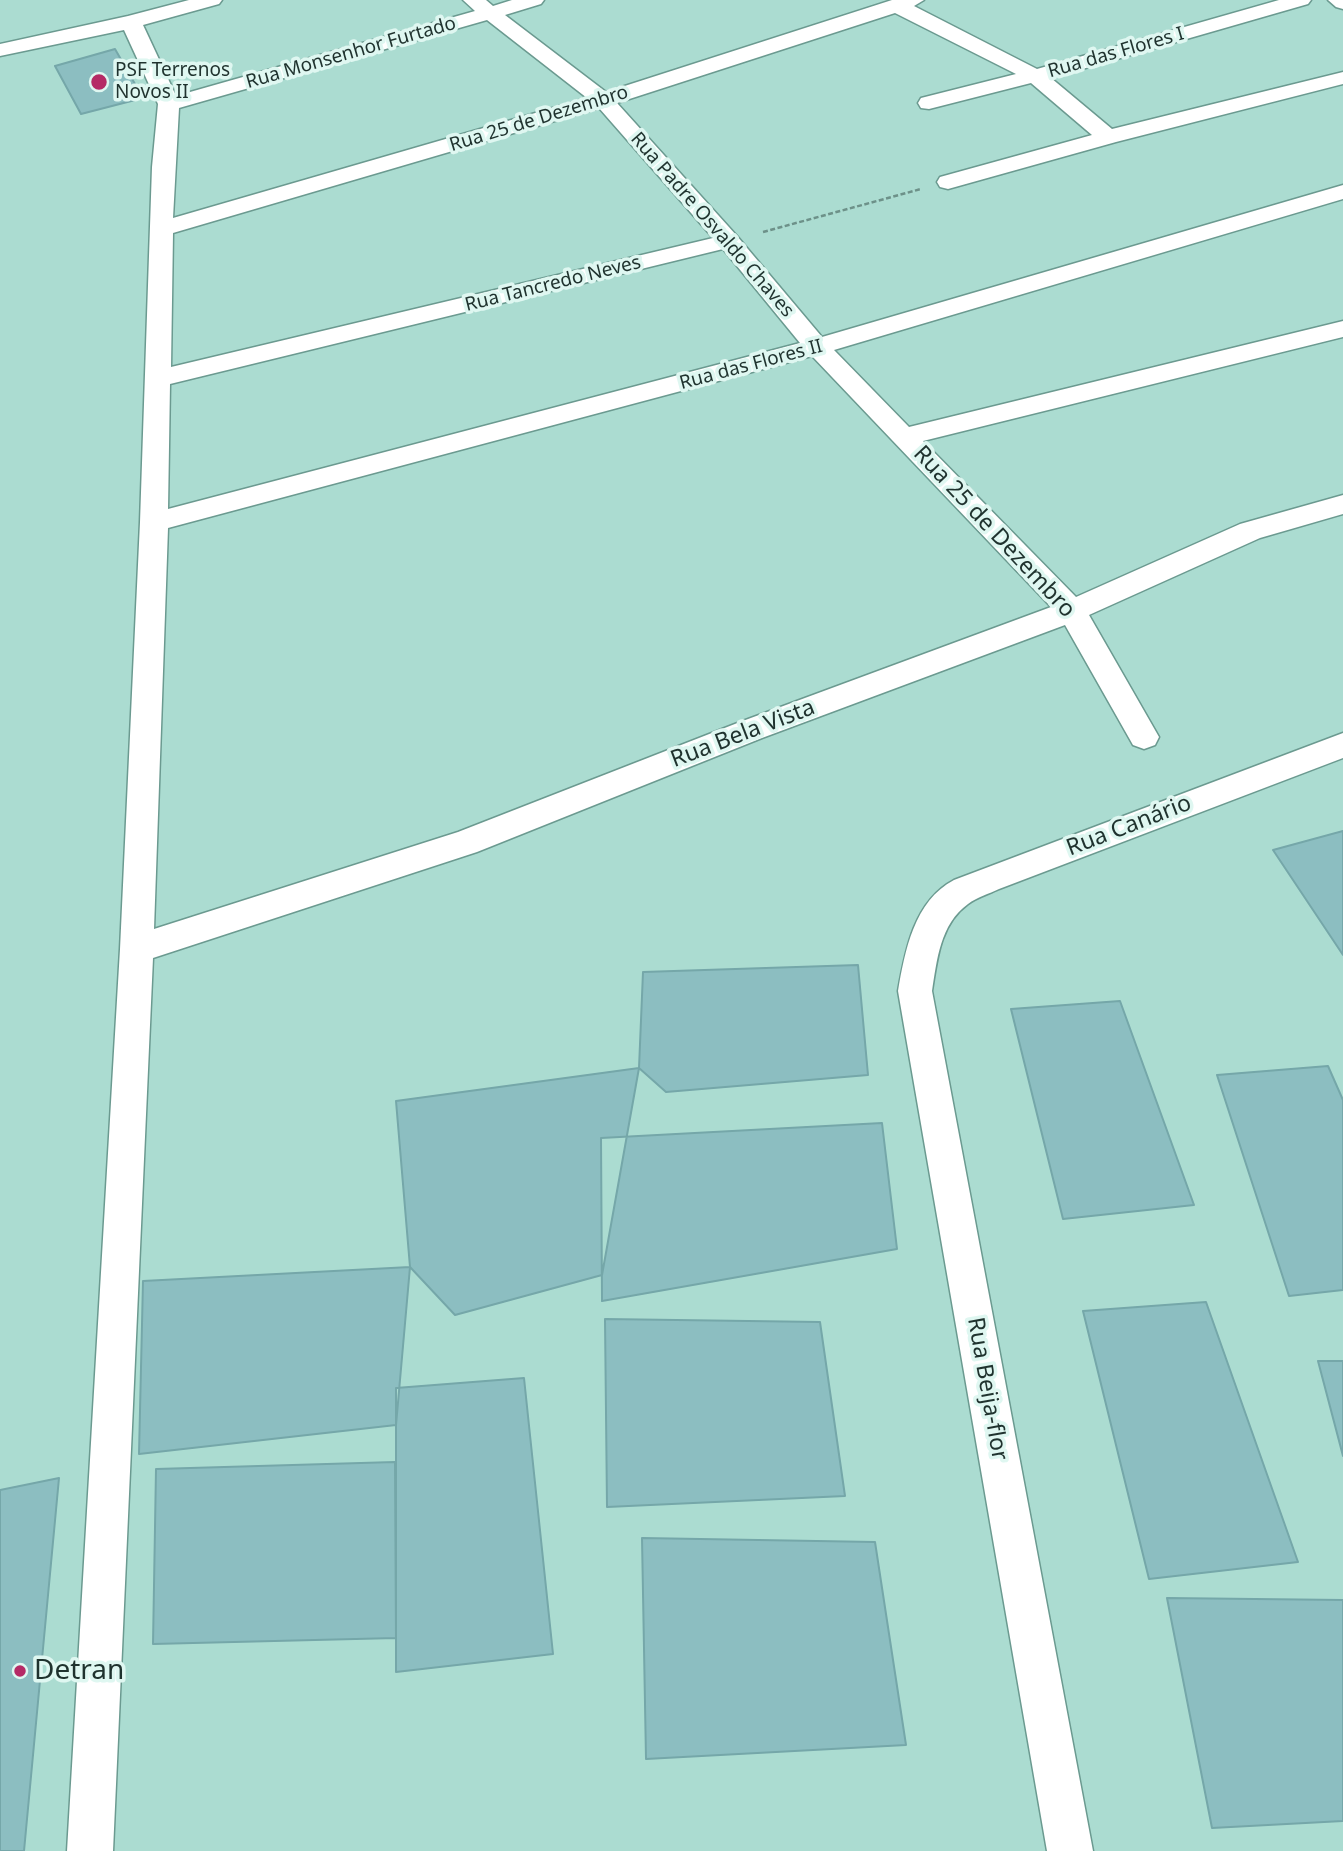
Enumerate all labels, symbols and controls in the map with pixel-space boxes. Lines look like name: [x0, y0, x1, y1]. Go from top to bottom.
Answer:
street label: Rua Monsenhor Furtado: [243, 12, 459, 94]
street label: Rua das Flores I: [1045, 23, 1187, 83]
place label: PSF Terrenos Novos II: [115, 60, 230, 104]
marker: PSF Terrenos Novos II: [89, 72, 109, 92]
street label: Rua 25 de Dezembro: [447, 81, 631, 157]
street label: Rua Padre Osvaldo Chaves: [626, 128, 798, 322]
street label: Rua Tancredo Neves: [463, 251, 643, 317]
street label: Rua das Flores II: [677, 335, 825, 395]
street label: Rua 25 de Dezembro: [907, 440, 1081, 624]
street label: Rua Bela Vista: [667, 694, 819, 774]
street label: Rua Canário: [1063, 790, 1195, 862]
street label: Rua Beija-flor: [961, 1315, 1013, 1463]
place label: Detran: [34, 1654, 124, 1688]
marker: Detran: [12, 1663, 28, 1679]

